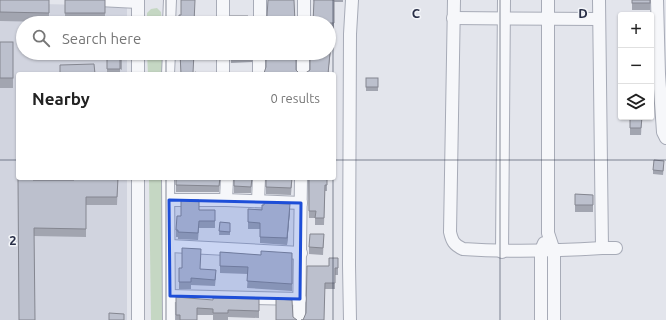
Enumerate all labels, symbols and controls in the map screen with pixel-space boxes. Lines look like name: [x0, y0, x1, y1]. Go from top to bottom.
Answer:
text: C: [412, 6, 421, 20]
text: D: [578, 6, 588, 20]
map controls: [618, 12, 654, 120]
button: +: [618, 12, 654, 48]
search box: [16, 16, 336, 60]
icon: search: [30, 27, 52, 49]
text: Search here: [62, 30, 141, 47]
button: −: [618, 48, 654, 84]
button: layers: [618, 84, 654, 120]
text: Nearby: [32, 89, 90, 108]
text: 0 results: [270, 91, 320, 105]
text: 2: [9, 233, 17, 247]

